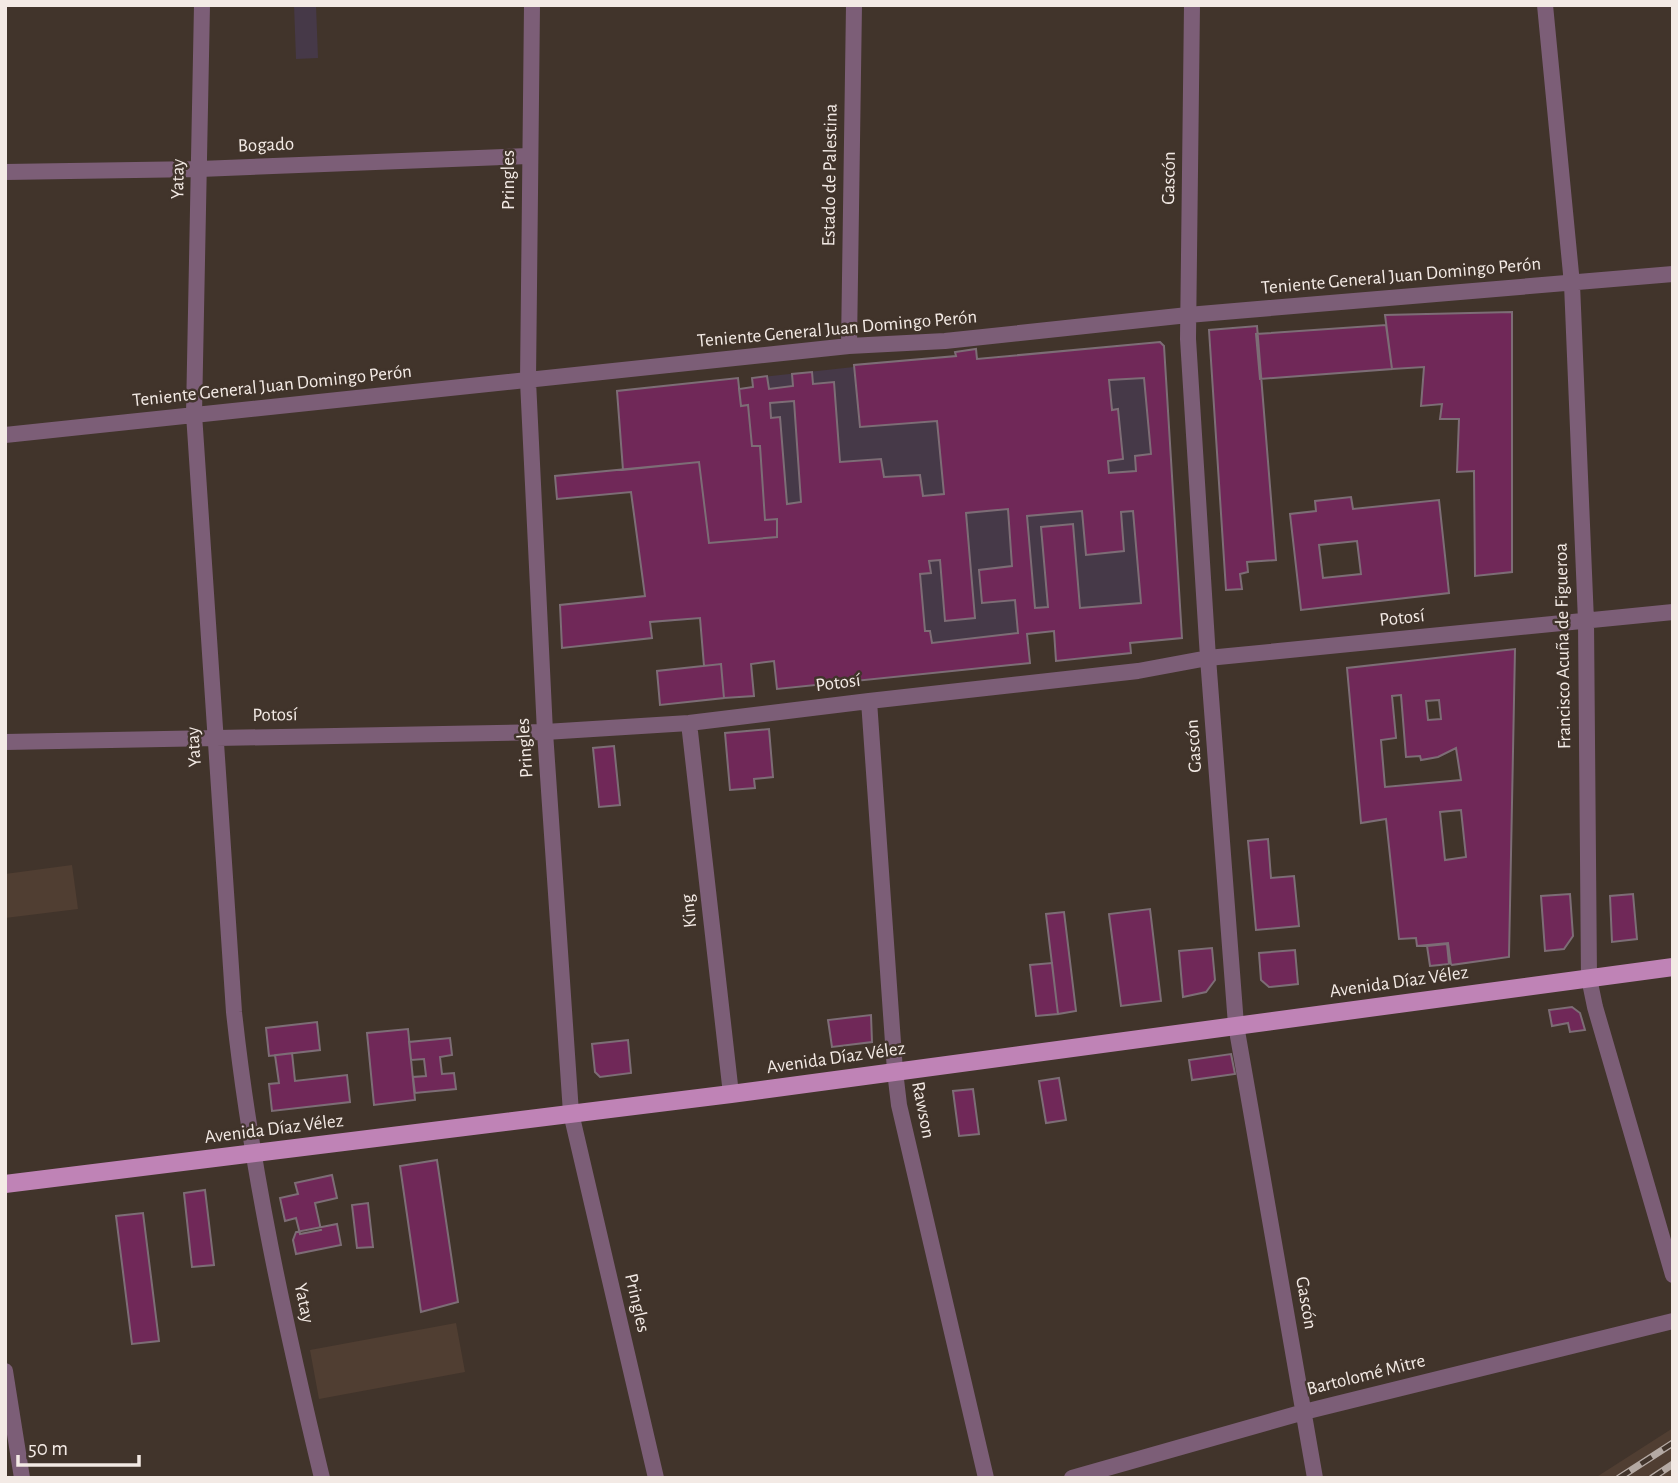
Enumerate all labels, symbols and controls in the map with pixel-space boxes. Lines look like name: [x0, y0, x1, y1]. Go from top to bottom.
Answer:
street label: Estado de Palestina: [819, 103, 841, 247]
street label: Bogado: [238, 135, 294, 155]
street label: Pringles: [499, 150, 518, 210]
street label: Gascón: [1159, 151, 1179, 205]
street label: Yatay: [168, 159, 188, 199]
street label: Teniente General Juan Domingo Perón: [1260, 254, 1542, 298]
street label: Teniente General Juan Domingo Perón: [696, 307, 978, 351]
street label: Teniente General Juan Domingo Perón: [131, 362, 413, 410]
street label: Francisco Acuña de Figueroa: [1552, 542, 1574, 749]
street label: Potosí: [1379, 606, 1426, 630]
street label: Potosí: [814, 671, 862, 695]
street label: Potosí: [252, 705, 298, 725]
street label: Pringles: [513, 717, 537, 779]
street label: Gascón: [1183, 719, 1205, 773]
street label: Yatay: [183, 726, 205, 768]
street label: King: [678, 892, 700, 929]
street label: Avenida Díaz Vélez: [1328, 963, 1470, 1001]
street label: Avenida Díaz Vélez: [765, 1039, 907, 1077]
street label: Rawson: [908, 1080, 938, 1140]
street label: Avenida Díaz Vélez: [203, 1111, 345, 1147]
street label: Pringles: [621, 1272, 653, 1334]
street label: Gascón: [1292, 1275, 1320, 1331]
street label: Yatay: [291, 1281, 317, 1325]
street label: Bartolomé Mitre: [1305, 1351, 1427, 1399]
scale bar: [18, 1424, 138, 1468]
text: 50 m: [28, 1438, 68, 1459]

